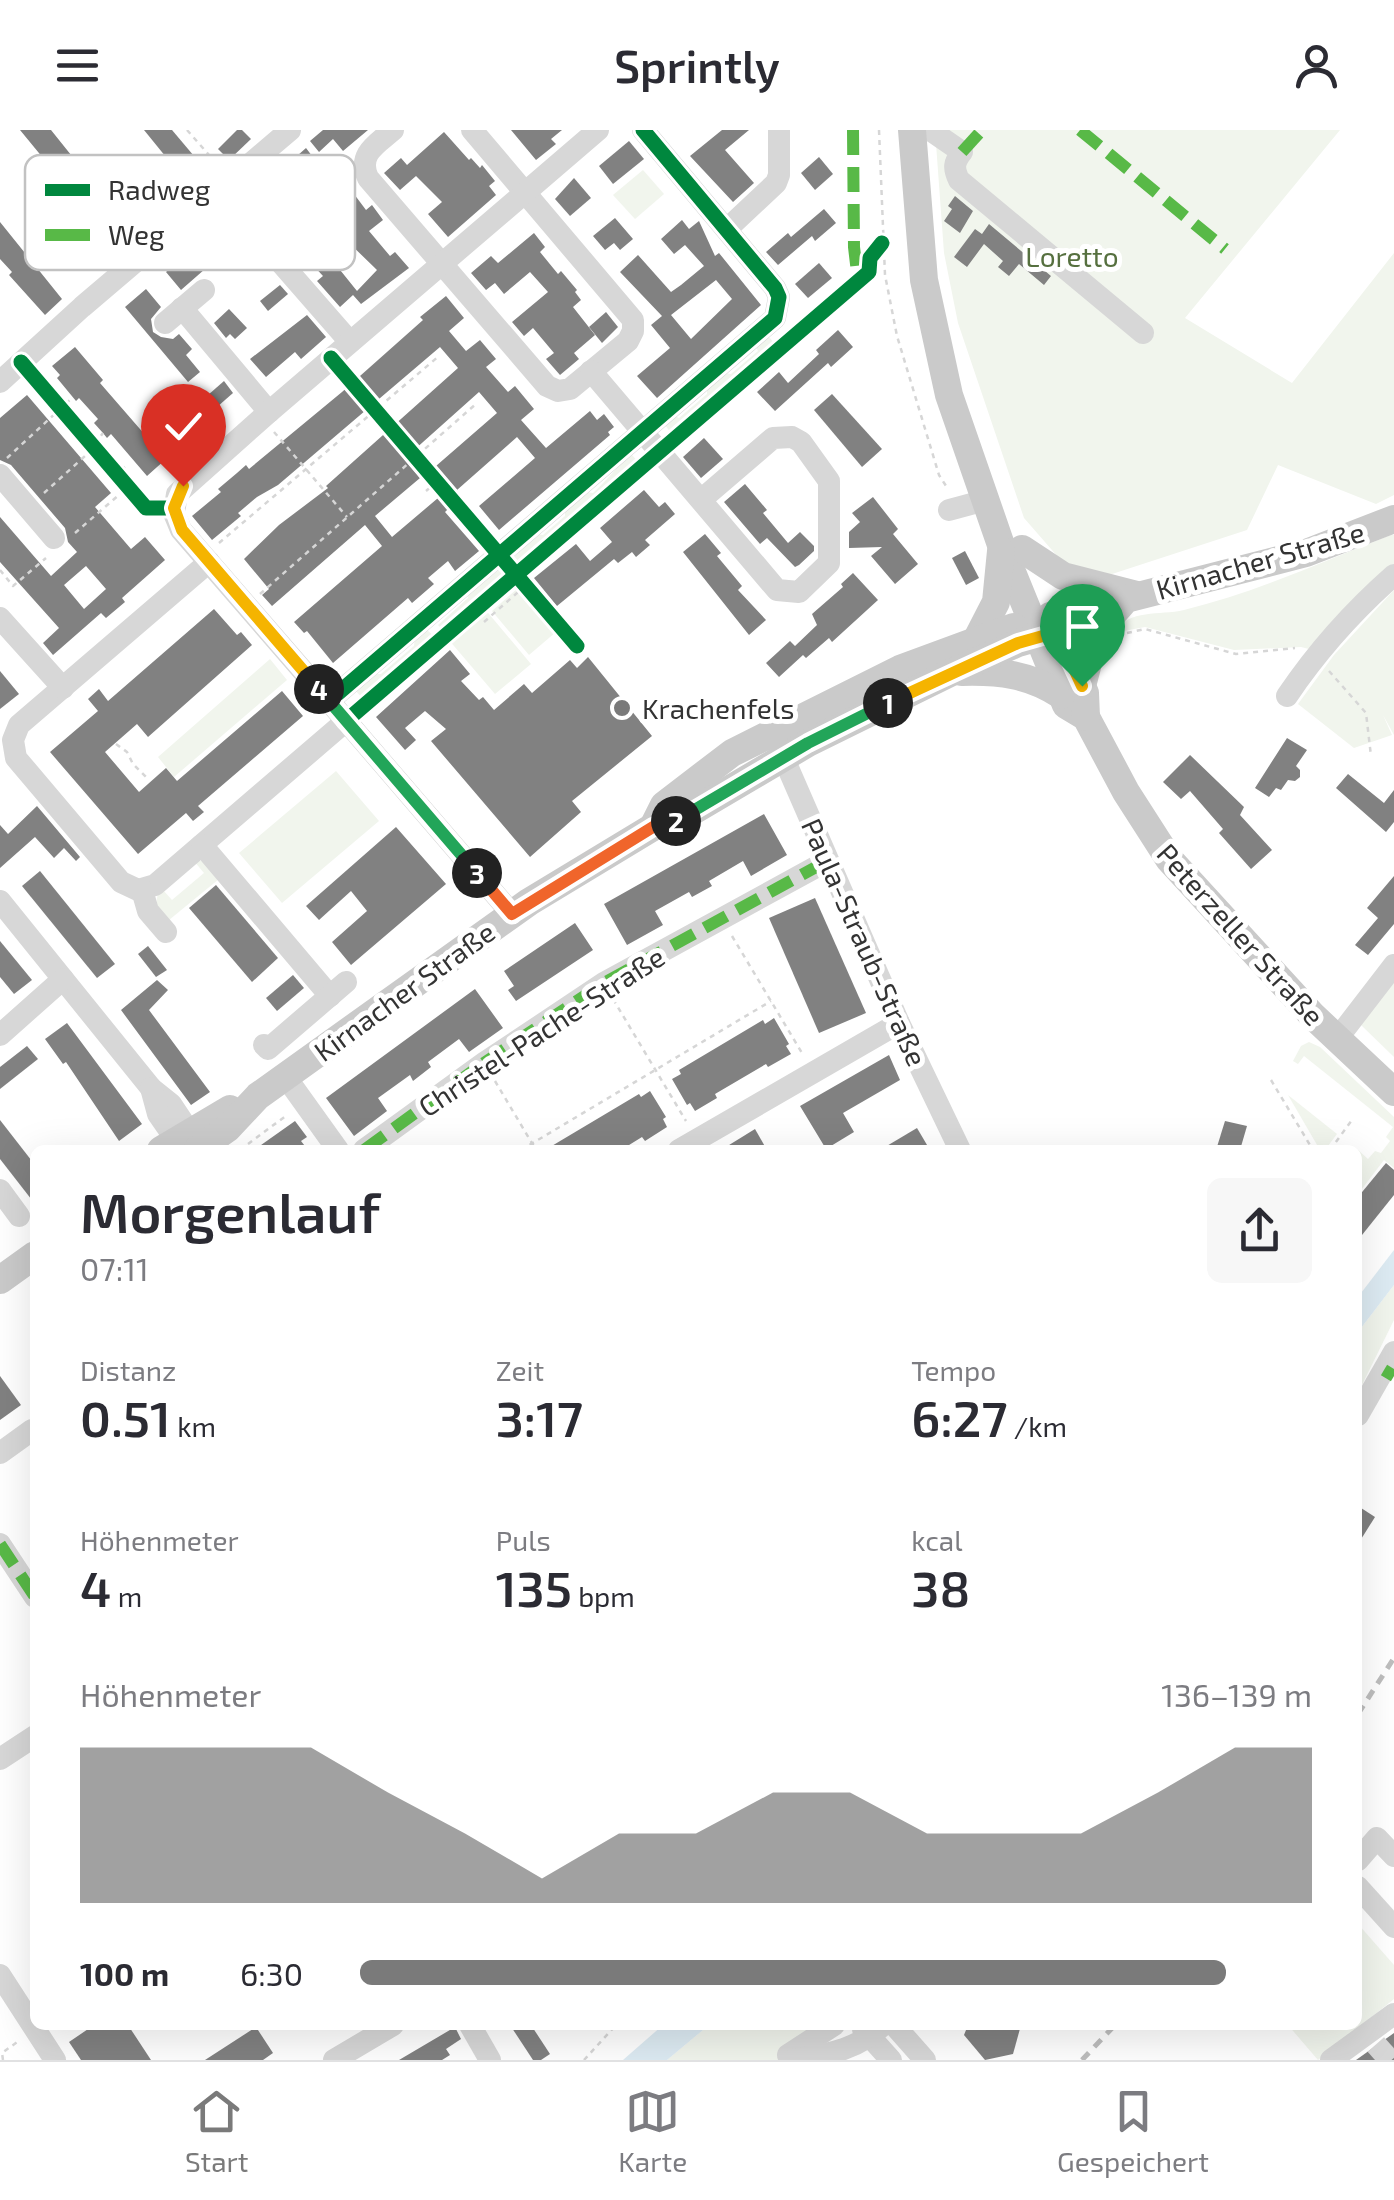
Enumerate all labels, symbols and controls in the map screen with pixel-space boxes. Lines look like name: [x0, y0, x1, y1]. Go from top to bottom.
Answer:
icon: menu: [50, 38, 105, 93]
text: Sprintly: [614, 38, 780, 92]
icon: person: [1289, 38, 1344, 93]
legend: [25, 155, 355, 270]
text: Radweg: [108, 172, 211, 206]
text: Weg: [108, 217, 165, 251]
park label: Loretto: [1025, 239, 1119, 273]
pin: [141, 384, 226, 487]
icon: check: [156, 399, 211, 454]
street label: Kirnacher Straße: [1152, 514, 1368, 606]
pin: [1040, 584, 1125, 687]
icon: arrive: [1055, 599, 1110, 654]
pin: 4: [294, 664, 344, 714]
text: 4: [310, 672, 328, 706]
pin: 1: [863, 678, 913, 728]
text: 1: [882, 686, 894, 720]
place label: Krachenfels: [642, 691, 794, 725]
marker: Krachenfels: [611, 697, 633, 719]
pin: 2: [651, 796, 701, 846]
text: 2: [668, 804, 684, 838]
street label: Paula-Straub-Straße: [795, 813, 935, 1071]
street label: Peterzeller Straße: [1150, 836, 1332, 1032]
pin: 3: [452, 848, 502, 898]
text: 3: [469, 856, 485, 890]
street label: Kirnacher Straße: [307, 914, 501, 1068]
street label: Christel-Pache-Straße: [412, 939, 670, 1123]
text: Morgenlauf: [80, 1178, 380, 1244]
button: share: [1207, 1178, 1312, 1283]
text: 07:11: [80, 1249, 149, 1287]
text: Distanz: [80, 1353, 176, 1387]
text: Zeit: [496, 1353, 544, 1387]
text: Tempo: [911, 1353, 996, 1387]
text: 0.51: [80, 1387, 171, 1447]
text: 3:17: [496, 1387, 583, 1447]
text: 6:27: [911, 1387, 1008, 1447]
text: km: [171, 1409, 216, 1443]
text: /km: [1008, 1409, 1067, 1443]
text: Höhenmeter: [80, 1523, 239, 1557]
text: Puls: [496, 1523, 551, 1557]
text: kcal: [911, 1523, 963, 1557]
text: 4: [80, 1557, 111, 1617]
text: 135: [496, 1557, 572, 1617]
text: 38: [911, 1557, 970, 1617]
text: m: [111, 1579, 142, 1613]
text: bpm: [572, 1579, 635, 1613]
text: Höhenmeter: [80, 1675, 261, 1713]
text: 136–139 m: [1161, 1675, 1312, 1713]
text: 100 m: [80, 1954, 169, 1992]
text: 6:30: [240, 1954, 303, 1992]
tab: Start: [185, 2084, 248, 2178]
tab: Karte: [618, 2084, 687, 2178]
tab: Gespeichert: [1057, 2084, 1209, 2178]

